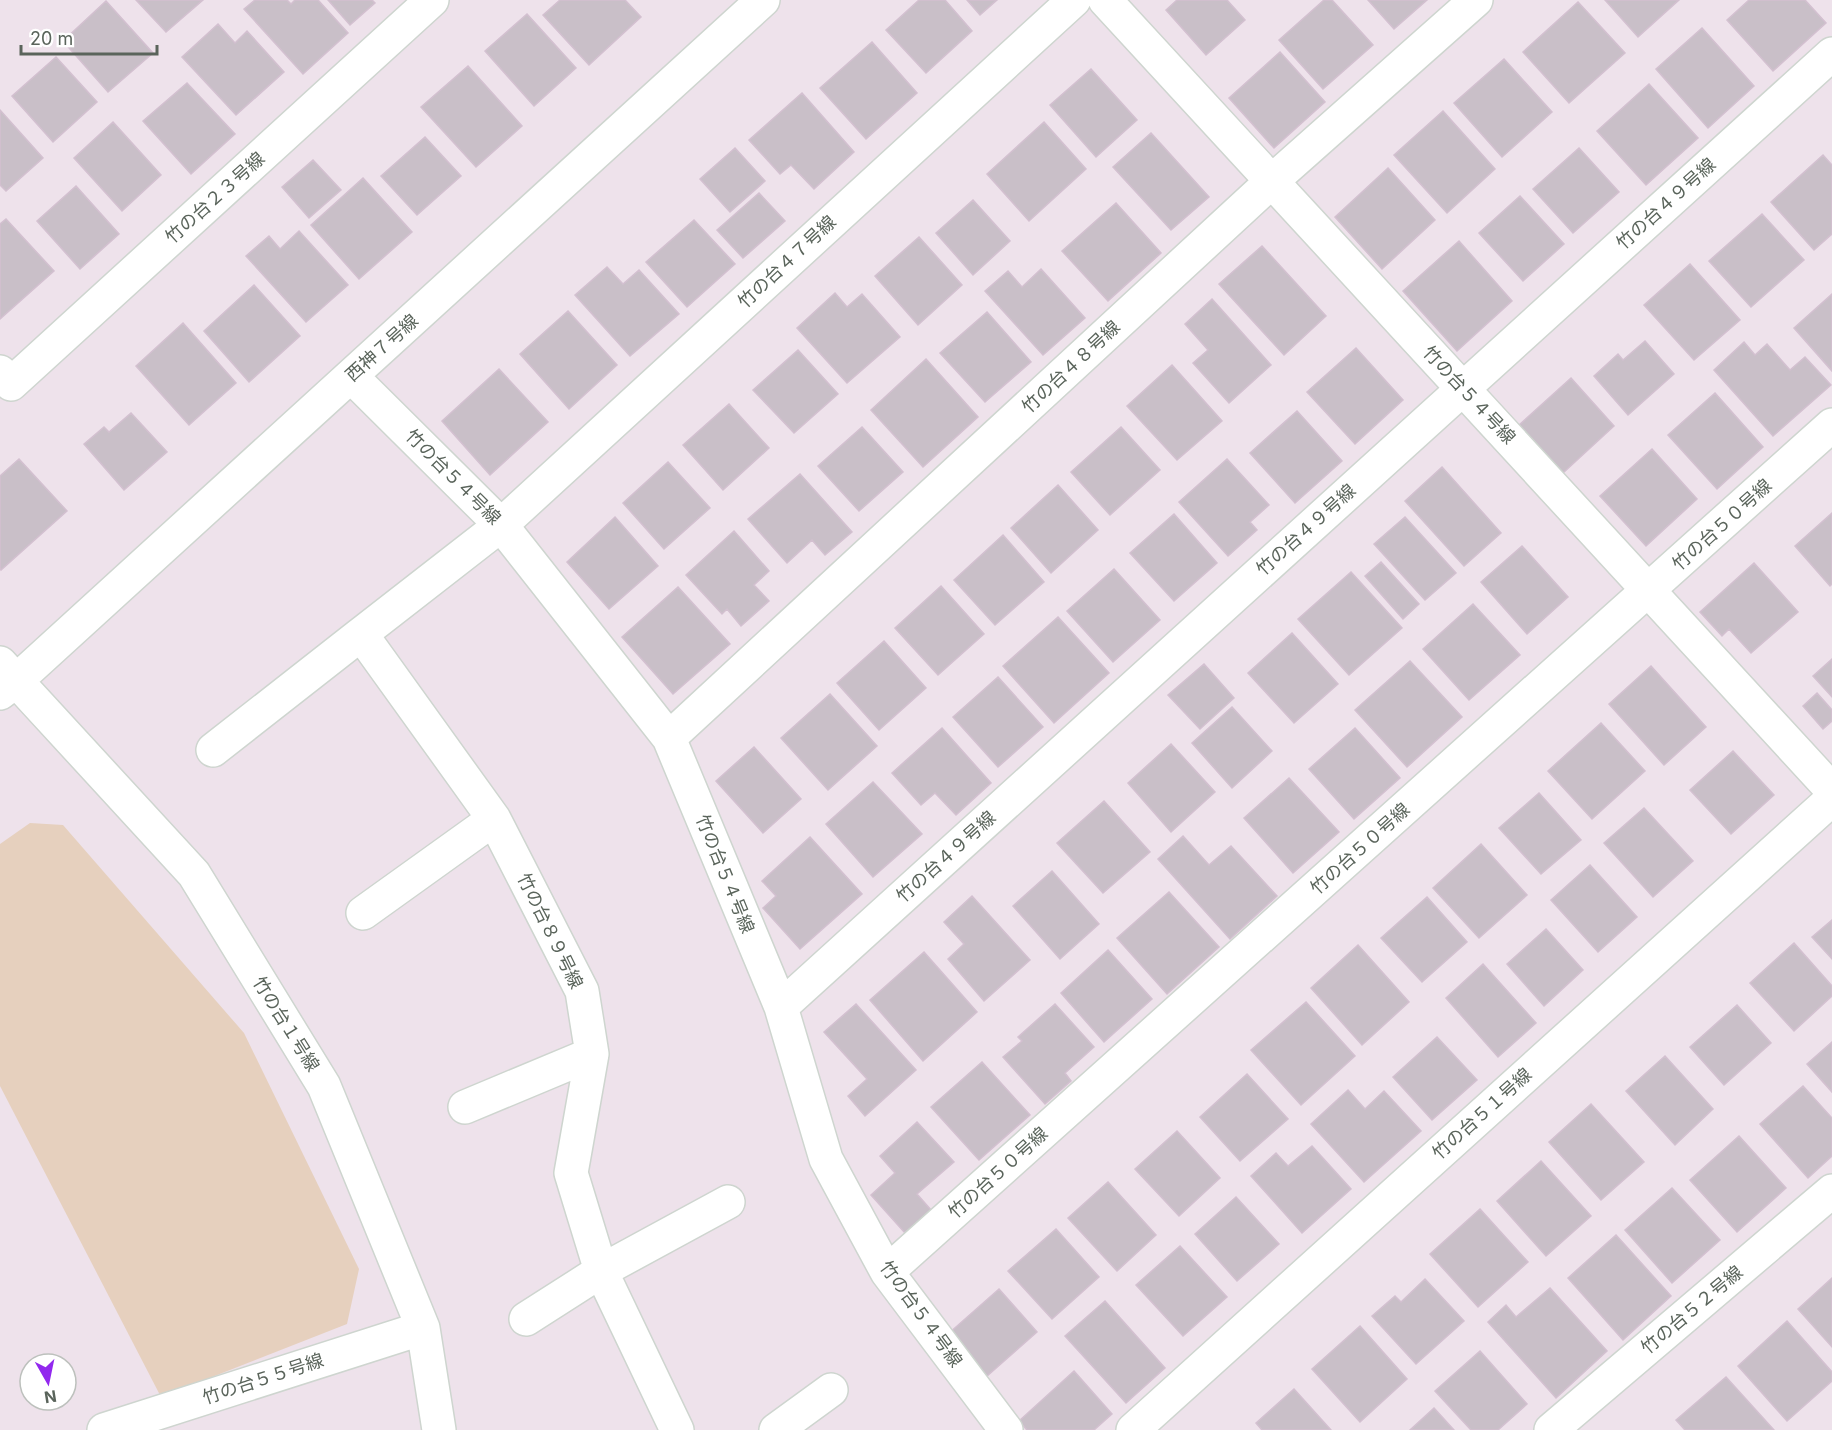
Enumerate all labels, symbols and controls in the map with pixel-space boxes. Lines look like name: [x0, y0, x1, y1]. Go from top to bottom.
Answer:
scale bar: [21, 18, 158, 56]
text: 20 m: [30, 28, 73, 49]
street label: 竹の台２３号線: [161, 148, 269, 248]
street label: 竹の台４９号線: [1612, 154, 1720, 254]
street label: 竹の台４７号線: [733, 211, 840, 312]
street label: 西神７号線: [341, 310, 422, 386]
street label: 竹の台４８号線: [1017, 316, 1124, 417]
street label: 竹の台５４号線: [1419, 341, 1520, 448]
street label: 竹の台５４号線: [401, 425, 505, 529]
street label: 竹の台５０号線: [1668, 475, 1776, 575]
street label: 竹の台４９号線: [1252, 480, 1360, 580]
street label: 竹の台５０号線: [1306, 799, 1414, 899]
street label: 竹の台４９号線: [892, 807, 1000, 907]
street label: 竹の台５４号線: [692, 811, 759, 936]
street label: 竹の台８９号線: [513, 870, 588, 992]
street label: 竹の台１号線: [249, 972, 324, 1075]
street label: 竹の台５１号線: [1428, 1064, 1536, 1164]
street label: 竹の台５０号線: [944, 1123, 1052, 1223]
street label: 竹の台５４号線: [876, 1257, 967, 1371]
street label: 竹の台５２号線: [1637, 1261, 1747, 1358]
street label: 竹の台５５号線: [200, 1349, 326, 1408]
north arrow: [18, 1352, 78, 1412]
text: N: [43, 1386, 58, 1408]

